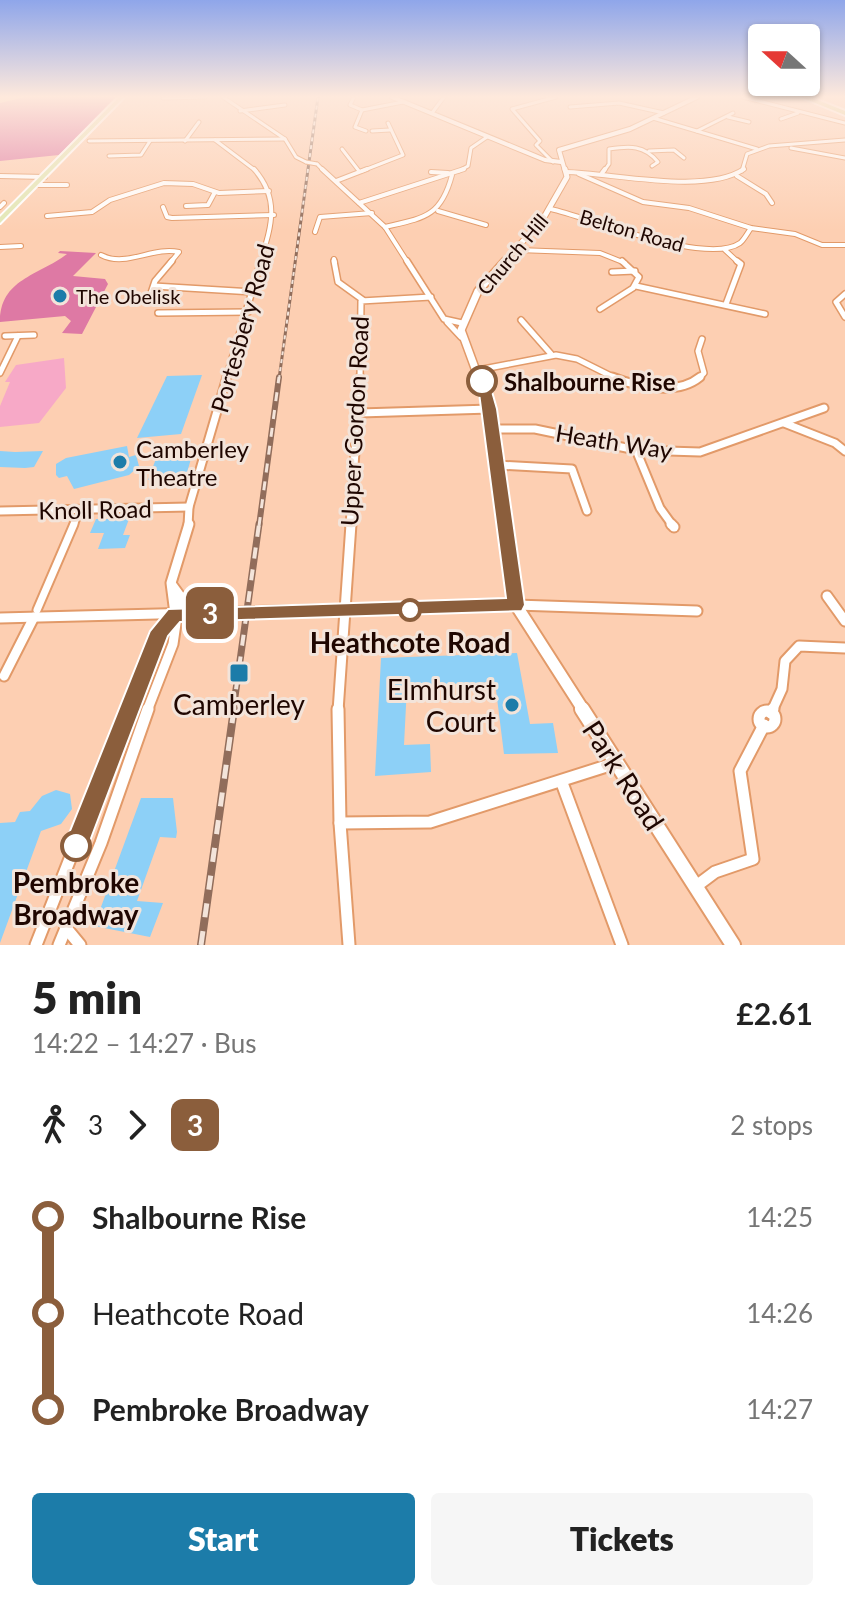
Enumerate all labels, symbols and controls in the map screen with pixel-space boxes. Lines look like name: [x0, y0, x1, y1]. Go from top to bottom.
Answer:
north arrow: [748, 24, 820, 96]
map controls: [748, 24, 820, 96]
street label: Belton Road: [577, 204, 687, 256]
street label: Church Hill: [471, 209, 553, 299]
street label: Portesbery Road: [204, 240, 280, 416]
place label: The Obelisk: [76, 284, 181, 308]
marker: The Obelisk: [51, 287, 69, 305]
street label: Upper Gordon Road: [334, 315, 374, 527]
marker: Shalbourne Rise: [467, 366, 497, 396]
place label: Shalbourne Rise: [504, 367, 676, 396]
street label: Heath Way: [554, 417, 675, 465]
place label: Camberley Theatre: [136, 434, 250, 491]
marker: Camberley Theatre: [111, 453, 129, 471]
street label: Knoll Road: [38, 494, 152, 524]
line badge: 3: [184, 587, 236, 639]
text: 3: [202, 596, 218, 630]
marker: Heathcote Road: [399, 599, 421, 621]
place label: Heathcote Road: [310, 625, 510, 659]
marker: Camberley: [228, 662, 250, 684]
place label: Elmhurst Court: [387, 672, 496, 738]
place label: Camberley: [173, 687, 305, 721]
marker: Elmhurst Court: [503, 696, 521, 714]
street label: Park Road: [576, 714, 672, 836]
marker: Pembroke Broadway: [61, 831, 91, 861]
place label: Pembroke Broadway: [13, 865, 139, 931]
text: 5 min: [32, 971, 142, 1023]
text: £2.61: [736, 995, 813, 1031]
text: 14:22 – 14:27 · Bus: [32, 1027, 256, 1059]
icon: walk: [32, 1103, 76, 1147]
icon: forward: [115, 1103, 159, 1147]
text: 3: [187, 1108, 203, 1142]
text: 3: [88, 1109, 103, 1141]
text: 2 stops: [730, 1109, 813, 1141]
text: Shalbourne Rise: [92, 1199, 306, 1235]
text: 14:25: [746, 1201, 813, 1233]
text: Heathcote Road: [92, 1295, 304, 1331]
text: 14:26: [746, 1297, 813, 1329]
text: Pembroke Broadway: [92, 1391, 369, 1427]
text: 14:27: [746, 1393, 813, 1425]
button: Start: [32, 1493, 415, 1585]
button: Tickets: [431, 1493, 813, 1585]

